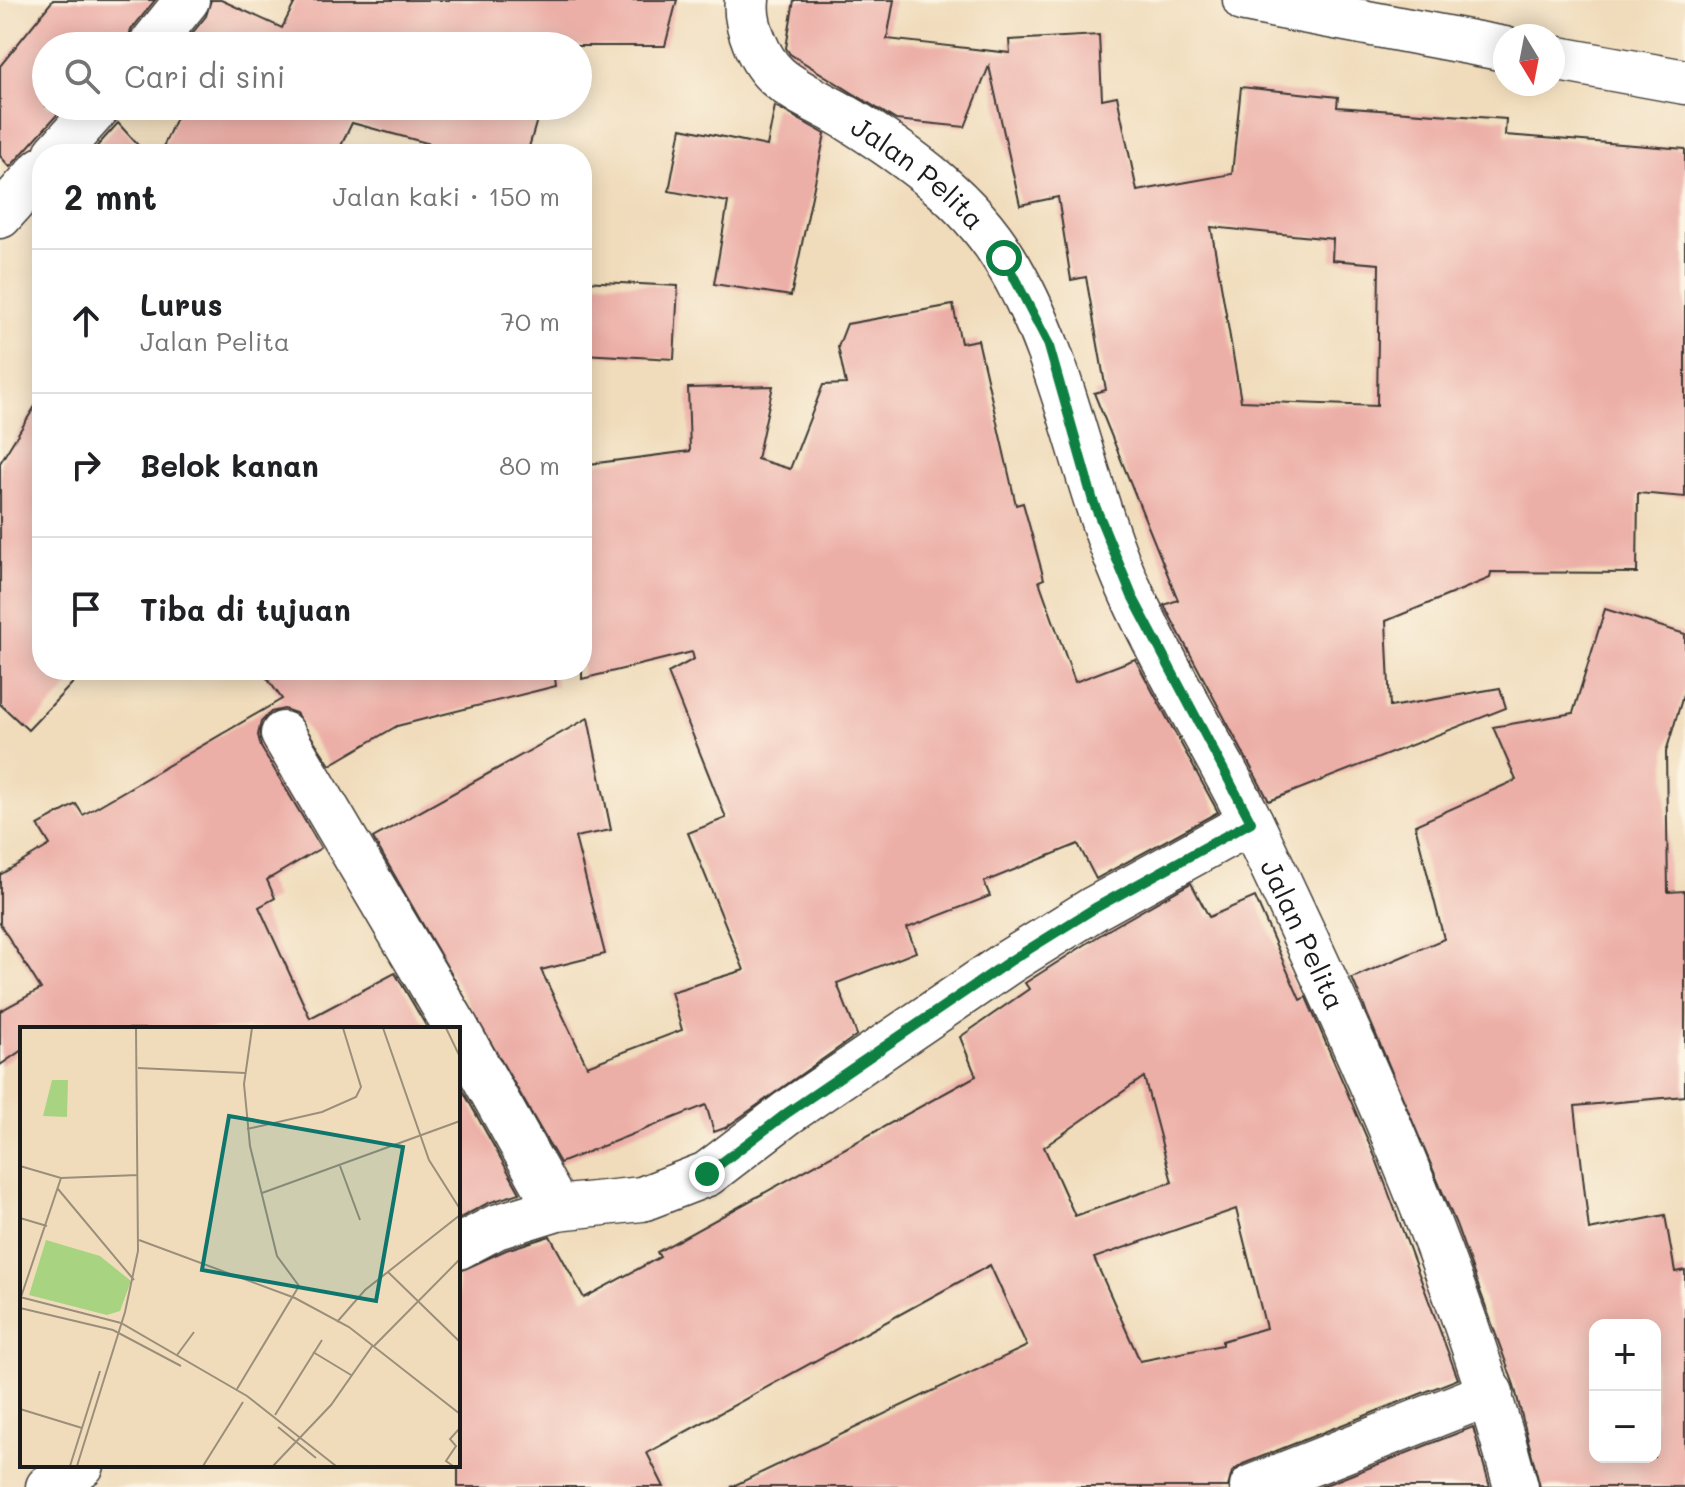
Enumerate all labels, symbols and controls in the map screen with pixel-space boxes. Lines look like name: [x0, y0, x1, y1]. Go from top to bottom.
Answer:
north arrow: [1493, 24, 1565, 96]
search box: [32, 32, 592, 120]
icon: search: [60, 54, 104, 98]
text: Cari di sini: [124, 56, 285, 96]
street label: Jalan Pelita: [845, 108, 993, 236]
text: 2 mnt: [64, 174, 157, 219]
text: Jalan kaki · 150 m: [332, 179, 560, 213]
route start: [986, 240, 1022, 276]
text: Lurus: [140, 284, 223, 324]
icon: ahead: [64, 299, 108, 343]
text: 70 m: [500, 304, 560, 338]
text: Jalan Pelita: [140, 324, 290, 358]
icon: right: [64, 443, 108, 487]
text: Belok kanan: [140, 445, 319, 485]
text: 80 m: [499, 448, 560, 482]
icon: arrive: [64, 587, 108, 631]
text: Tiba di tujuan: [140, 589, 351, 629]
street label: Jalan Pelita: [1253, 853, 1354, 1015]
inset map: [20, 1027, 460, 1467]
route end: [689, 1156, 725, 1192]
map controls: [1589, 1319, 1661, 1463]
button: +: [1589, 1319, 1661, 1391]
button: −: [1589, 1391, 1661, 1463]

